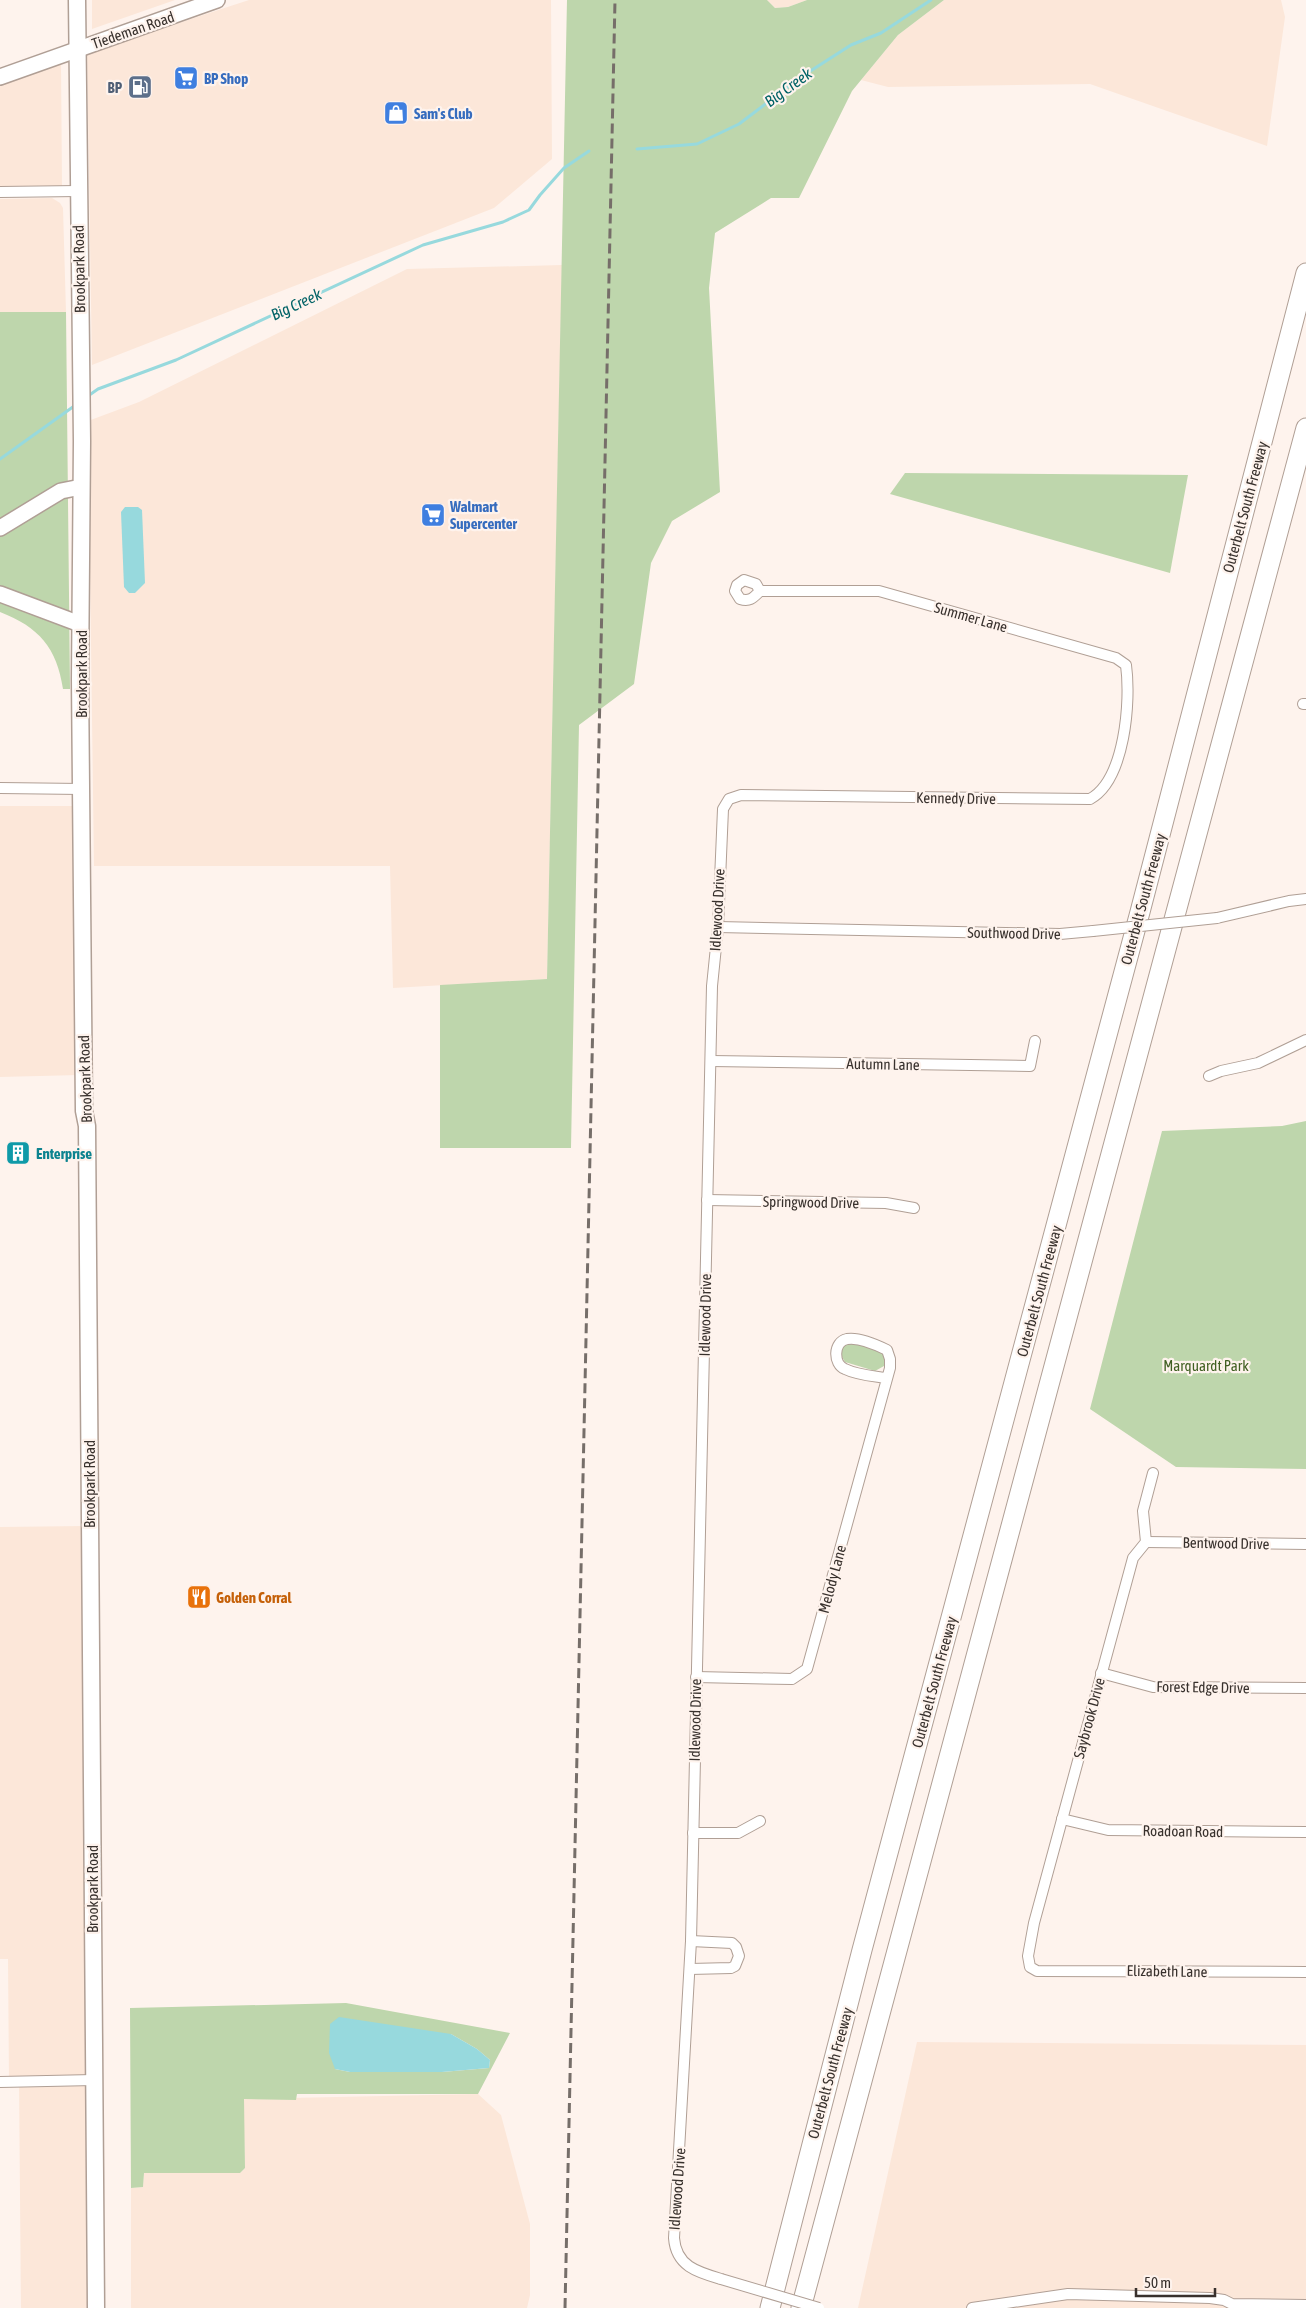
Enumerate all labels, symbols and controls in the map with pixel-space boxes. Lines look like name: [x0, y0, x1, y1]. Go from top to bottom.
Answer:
street label: Tiedeman Road: [90, 8, 176, 52]
water label: Big Creek: [761, 63, 816, 111]
supermarket icon: BP Shop: [173, 65, 199, 91]
place label: BP Shop: [204, 70, 248, 87]
fuel station icon: BP: [127, 74, 153, 100]
place label: BP: [108, 79, 123, 96]
shop icon: Sam's Club: [383, 100, 409, 126]
place label: Sam's Club: [414, 105, 473, 122]
street label: Brookpark Road: [70, 225, 88, 313]
water label: Big Creek: [268, 284, 325, 324]
street label: Outerbelt South Freeway: [1219, 439, 1271, 575]
place label: Walmart Supercenter: [449, 498, 518, 532]
supermarket icon: Walmart Supercenter: [420, 502, 446, 528]
street label: Summer Lane: [932, 598, 1010, 636]
street label: Brookpark Road: [73, 630, 90, 718]
street label: Kennedy Drive: [916, 789, 996, 807]
street label: Outerbelt South Freeway: [1117, 831, 1169, 967]
street label: Idlewood Drive: [706, 868, 728, 952]
street label: Southwood Drive: [967, 924, 1061, 942]
street label: Brookpark Road: [75, 1035, 95, 1123]
street label: Autumn Lane: [846, 1055, 920, 1073]
building icon: Enterprise: [5, 1140, 31, 1166]
place label: Enterprise: [36, 1145, 92, 1162]
street label: Springwood Drive: [763, 1193, 859, 1211]
street label: Outerbelt South Freeway: [1013, 1223, 1065, 1359]
street label: Idlewood Drive: [696, 1273, 714, 1356]
park label: Marquardt Park: [1163, 1357, 1249, 1374]
street label: Brookpark Road: [81, 1440, 98, 1528]
street label: Bentwood Drive: [1183, 1534, 1270, 1552]
street label: Melody Lane: [815, 1543, 849, 1615]
restaurant icon: Golden Corral: [186, 1584, 212, 1610]
place label: Golden Corral: [216, 1589, 292, 1606]
street label: Outerbelt South Freeway: [908, 1614, 960, 1750]
street label: Saybrook Drive: [1070, 1676, 1108, 1760]
street label: Idlewood Drive: [686, 1678, 704, 1761]
street label: Forest Edge Drive: [1156, 1678, 1250, 1696]
street label: Roadoan Road: [1143, 1822, 1223, 1840]
street label: Brookpark Road: [84, 1845, 101, 1933]
street label: Elizabeth Lane: [1127, 1962, 1208, 1980]
street label: Outerbelt South Freeway: [804, 2005, 856, 2141]
street label: Idlewood Drive: [666, 2147, 688, 2231]
scale bar: [1136, 2266, 1215, 2298]
text: 50 m: [1144, 2274, 1171, 2291]

